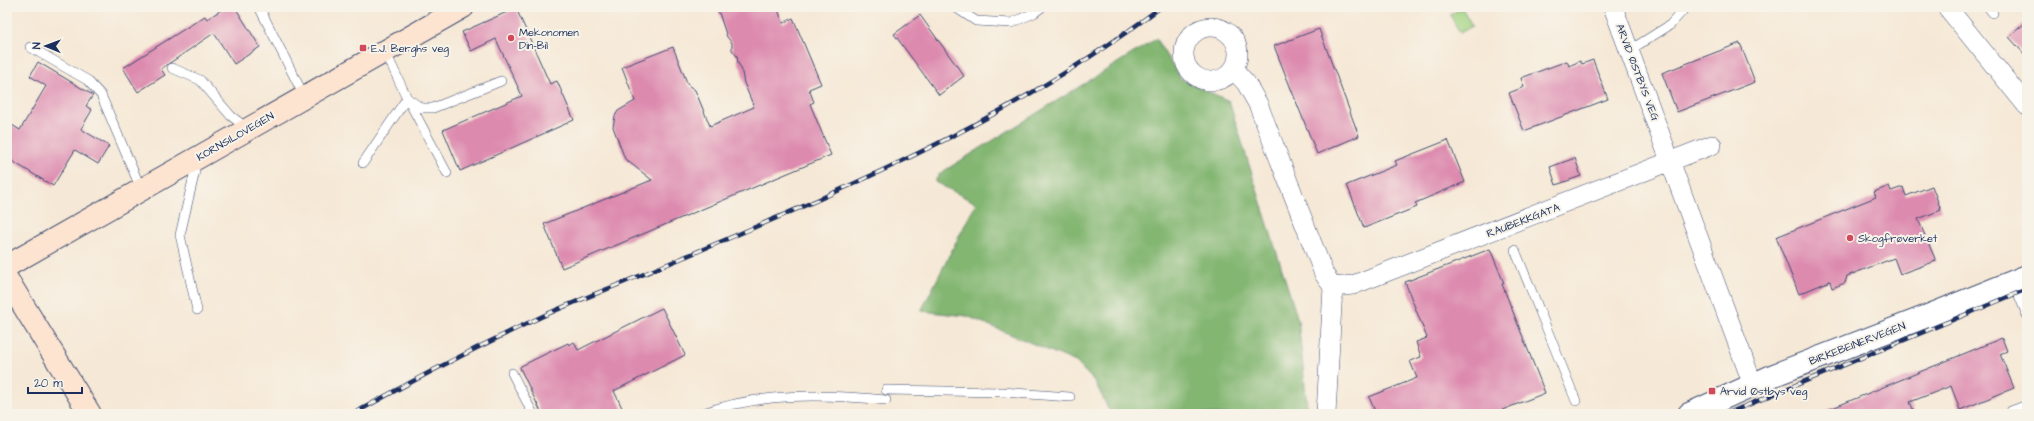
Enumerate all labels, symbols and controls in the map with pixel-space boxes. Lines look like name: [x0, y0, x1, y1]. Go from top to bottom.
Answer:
street label: ARVID ØSTBYS VEG: [1612, 22, 1663, 123]
place label: Mekonomen Din-Bil: [519, 25, 579, 53]
north arrow: [26, 26, 66, 66]
marker: Mekonomen Din-Bil: [506, 33, 516, 43]
place label: E.J. Berghs veg: [371, 41, 449, 57]
text: N: [29, 42, 44, 49]
marker: E.J. Berghs veg: [358, 43, 368, 53]
street label: KORNSILOVEGEN: [194, 108, 277, 165]
street label: RAUBEKKGATA: [1484, 200, 1562, 241]
place label: Skogfrøverket: [1858, 231, 1938, 247]
marker: Skogfrøverket: [1845, 233, 1855, 243]
street label: BIRKEBEINERVEGEN: [1807, 318, 1908, 369]
scale bar: [28, 369, 82, 395]
text: 20 m: [34, 375, 63, 392]
place label: Arvid Østbys veg: [1720, 384, 1808, 400]
marker: Arvid Østbys veg: [1707, 386, 1717, 396]

